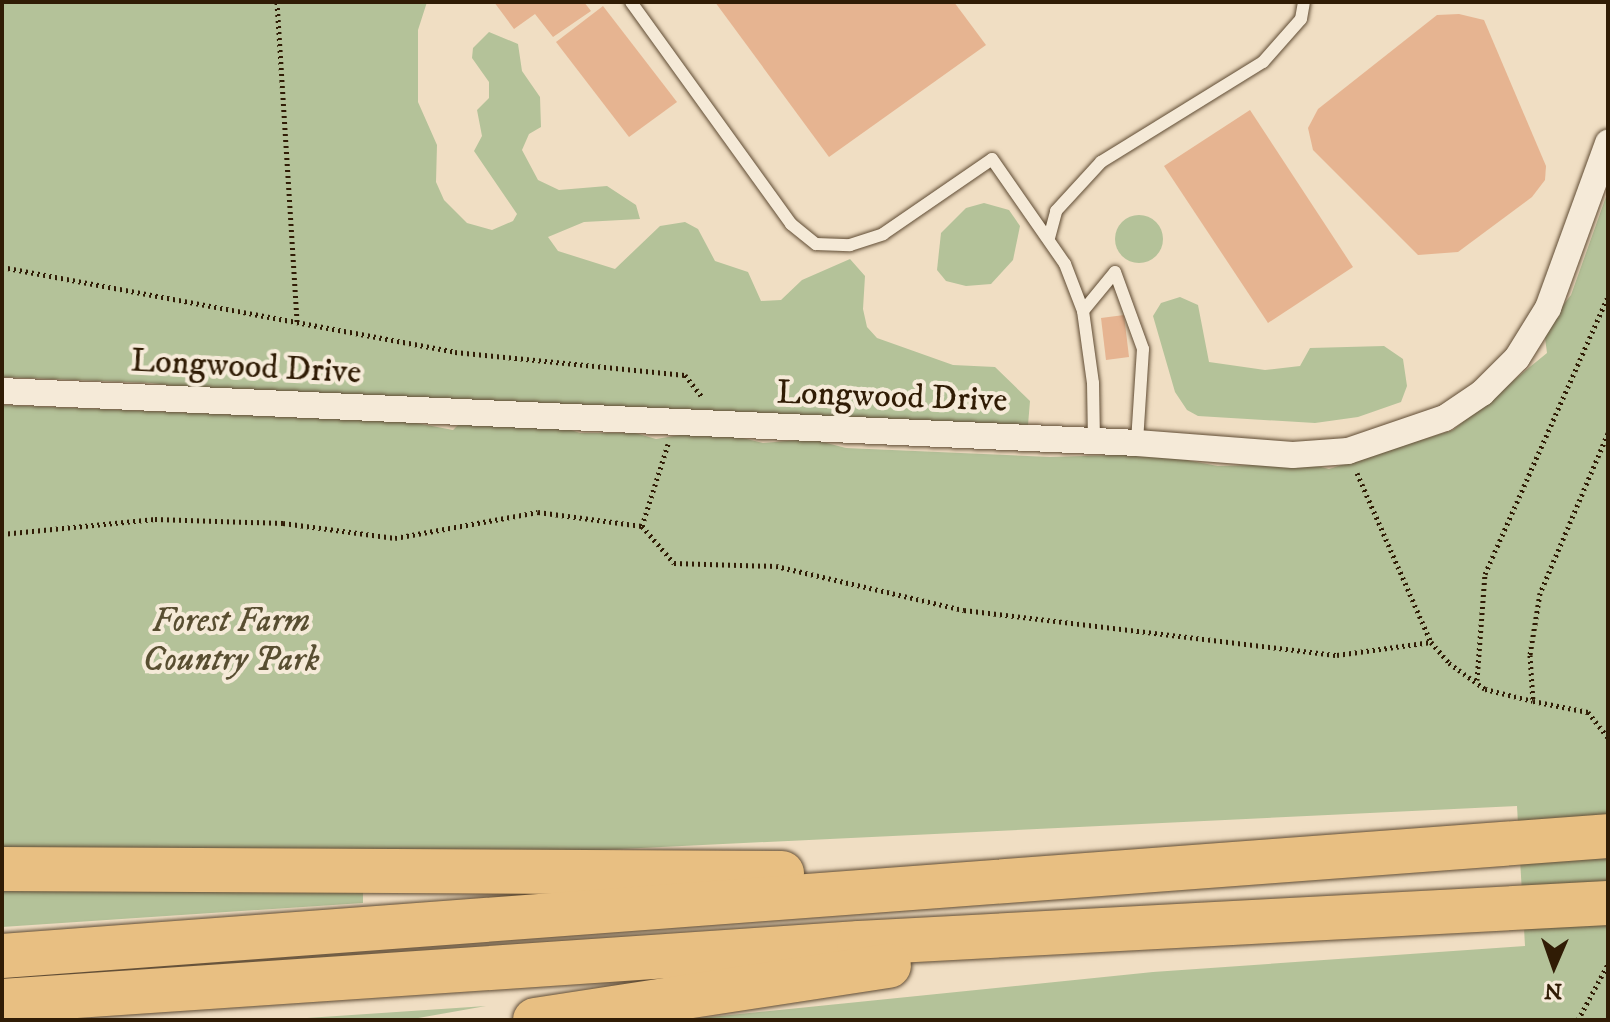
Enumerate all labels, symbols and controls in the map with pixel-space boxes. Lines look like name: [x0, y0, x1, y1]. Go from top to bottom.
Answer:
street label: Longwood Drive: [130, 341, 362, 393]
street label: Longwood Drive: [776, 373, 1008, 421]
park label: Forest Farm Country Park: [143, 601, 319, 680]
north arrow: [1514, 926, 1594, 1006]
text: N: [1544, 977, 1563, 1004]

